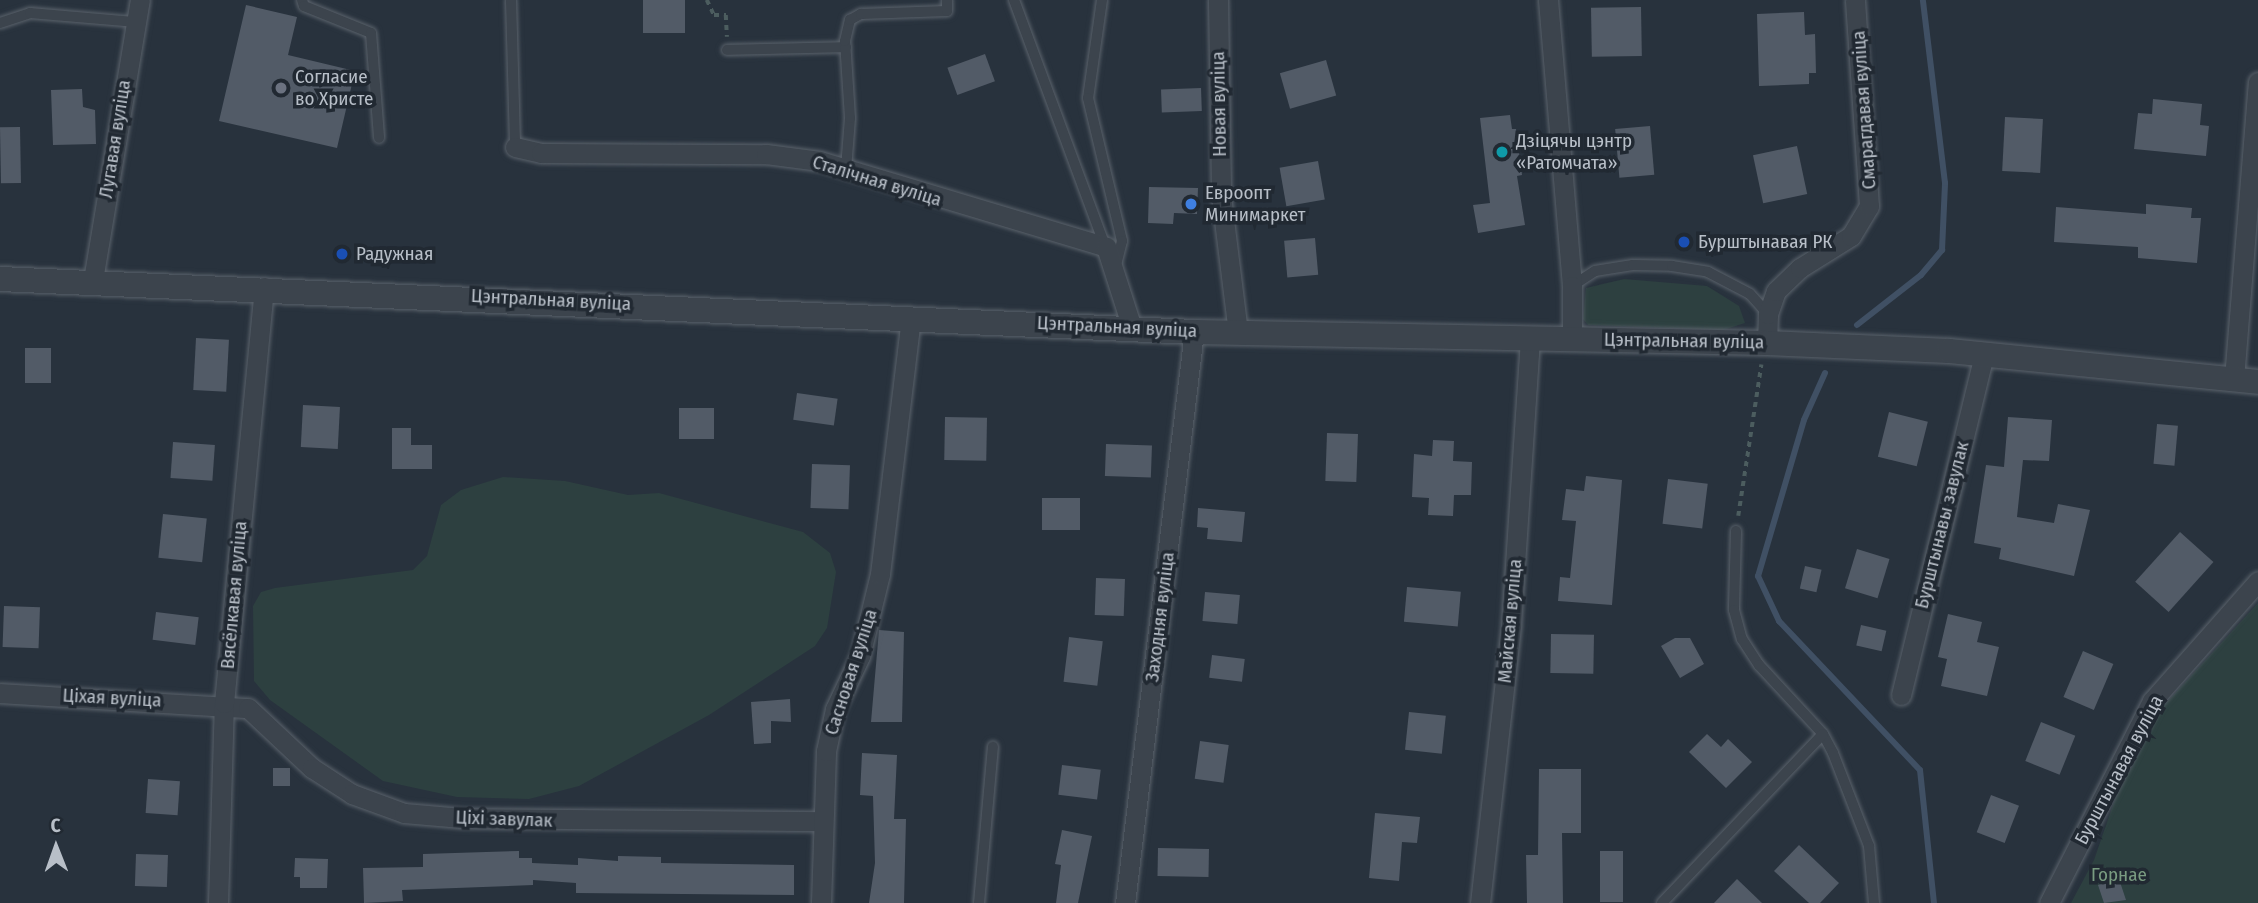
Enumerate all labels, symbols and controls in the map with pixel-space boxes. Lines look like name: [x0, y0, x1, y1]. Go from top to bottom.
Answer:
street label: Смарагдавая вуліца: [1847, 30, 1881, 190]
street label: Новая вуліца: [1207, 51, 1231, 157]
place label: Согласие во Христе: [295, 66, 373, 110]
street label: Лугавая вуліца: [94, 78, 136, 200]
marker: Согласие во Христе: [273, 80, 289, 96]
place label: Дзіцячы цэнтр «Ратомчата»: [1516, 130, 1632, 174]
marker: Дзіцячы цэнтр «Ратомчата»: [1494, 144, 1510, 160]
street label: Сталічная вуліца: [810, 151, 944, 211]
place label: Евроопт Минимаркет: [1205, 182, 1305, 226]
marker: Евроопт Минимаркет: [1183, 196, 1199, 212]
place label: Бурштынавая РК: [1698, 231, 1833, 253]
marker: Бурштынавая РК: [1676, 234, 1692, 250]
place label: Радужная: [356, 243, 433, 265]
marker: Радужная: [334, 246, 350, 262]
street label: Цэнтральная вуліца: [470, 284, 632, 316]
street label: Цэнтральная вуліца: [1036, 311, 1198, 343]
street label: Цэнтральная вуліца: [1604, 328, 1764, 354]
street label: Бурштынавы завулак: [1910, 439, 1974, 611]
street label: Вясёлкавая вуліца: [216, 520, 252, 670]
street label: Заходняя вуліца: [1141, 551, 1179, 683]
street label: Майская вуліца: [1493, 558, 1527, 684]
street label: Сасновая вуліца: [820, 606, 882, 738]
street label: Ціхая вуліца: [62, 684, 162, 712]
street label: Бурштынавая вуліца: [2070, 691, 2168, 849]
street label: Ціхі завулак: [455, 806, 553, 832]
north arrow: [21, 812, 91, 882]
text: С: [50, 814, 61, 837]
park label: Горнае: [2091, 864, 2147, 886]

